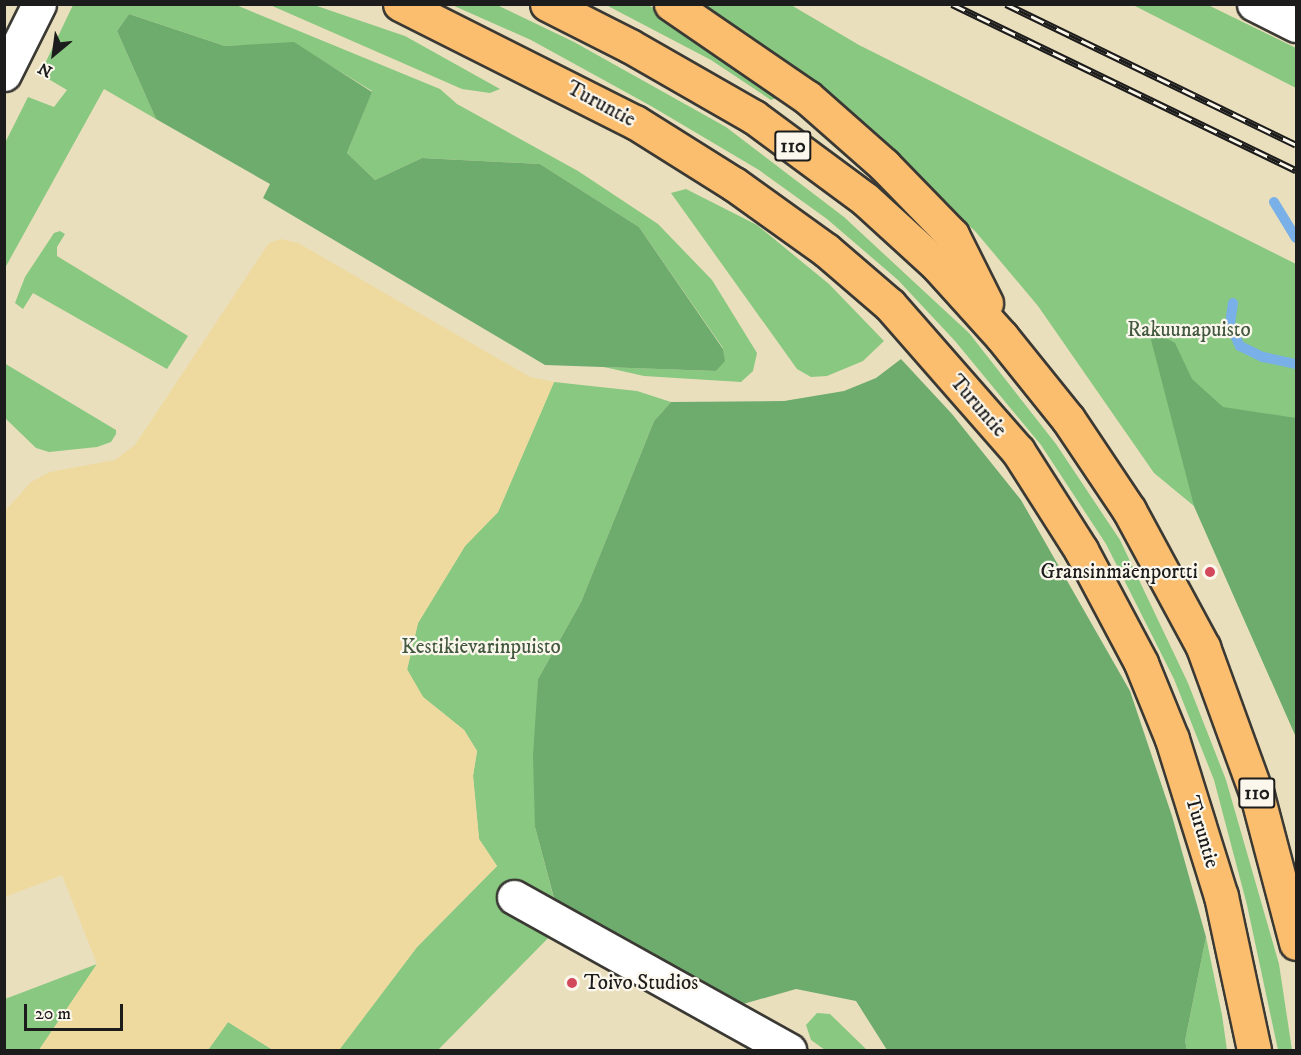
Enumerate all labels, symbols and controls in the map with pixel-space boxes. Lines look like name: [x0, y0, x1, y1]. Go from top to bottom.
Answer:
north arrow: [24, 24, 84, 84]
text: N: [35, 58, 56, 82]
street label: Turuntie: [562, 75, 640, 133]
road number: 110: [774, 129, 812, 163]
park label: Rakuunapuisto: [1127, 317, 1251, 343]
street label: Turuntie: [944, 370, 1012, 442]
place label: Gransinmäenportti: [1040, 559, 1198, 585]
marker: Gransinmäenportti: [1203, 565, 1217, 579]
park label: Kestikievarinpuisto: [401, 634, 561, 660]
road number: 110: [1238, 776, 1276, 810]
street label: Turuntie: [1179, 793, 1225, 871]
place label: Toivo Studios: [584, 970, 698, 996]
marker: Toivo Studios: [565, 976, 579, 990]
scale bar: [27, 992, 126, 1030]
text: 20 m: [35, 1003, 71, 1025]

